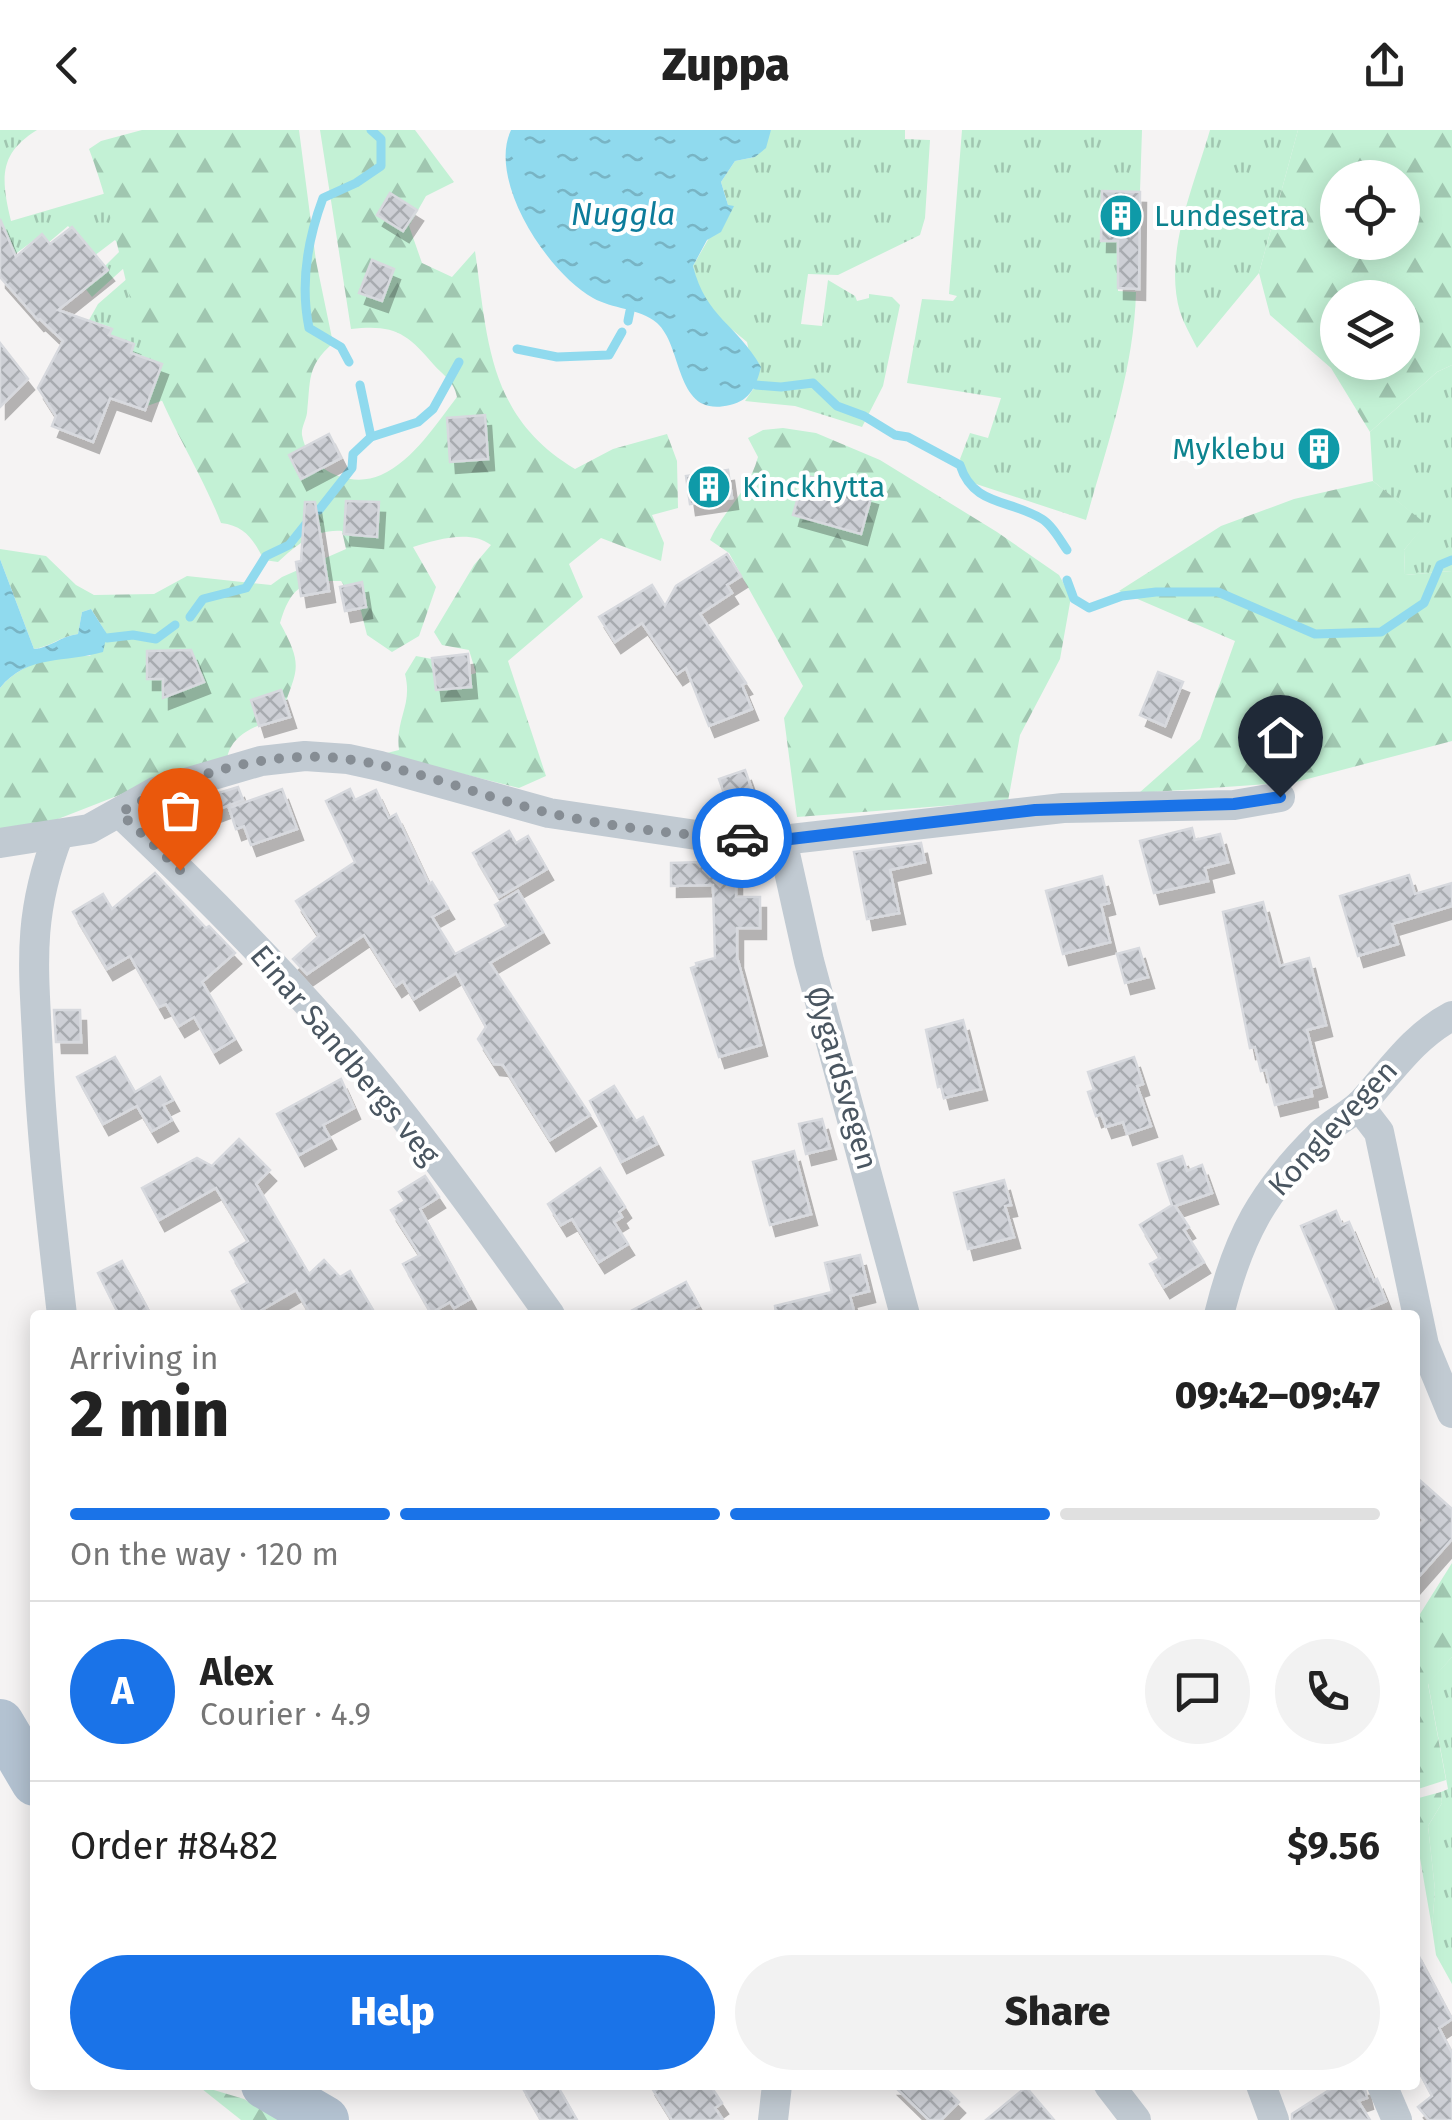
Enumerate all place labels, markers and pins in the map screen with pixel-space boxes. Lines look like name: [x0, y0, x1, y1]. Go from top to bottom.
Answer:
building icon: Lundesetra: [1098, 193, 1144, 239]
place label: Lundesetra: [1154, 198, 1306, 234]
building icon: Myklebu: [1296, 426, 1342, 472]
place label: Myklebu: [1172, 431, 1286, 467]
building icon: Kinckhytta: [686, 464, 732, 510]
place label: Kinckhytta: [742, 469, 885, 505]
pin: [1238, 695, 1323, 798]
pin: [138, 768, 223, 871]

